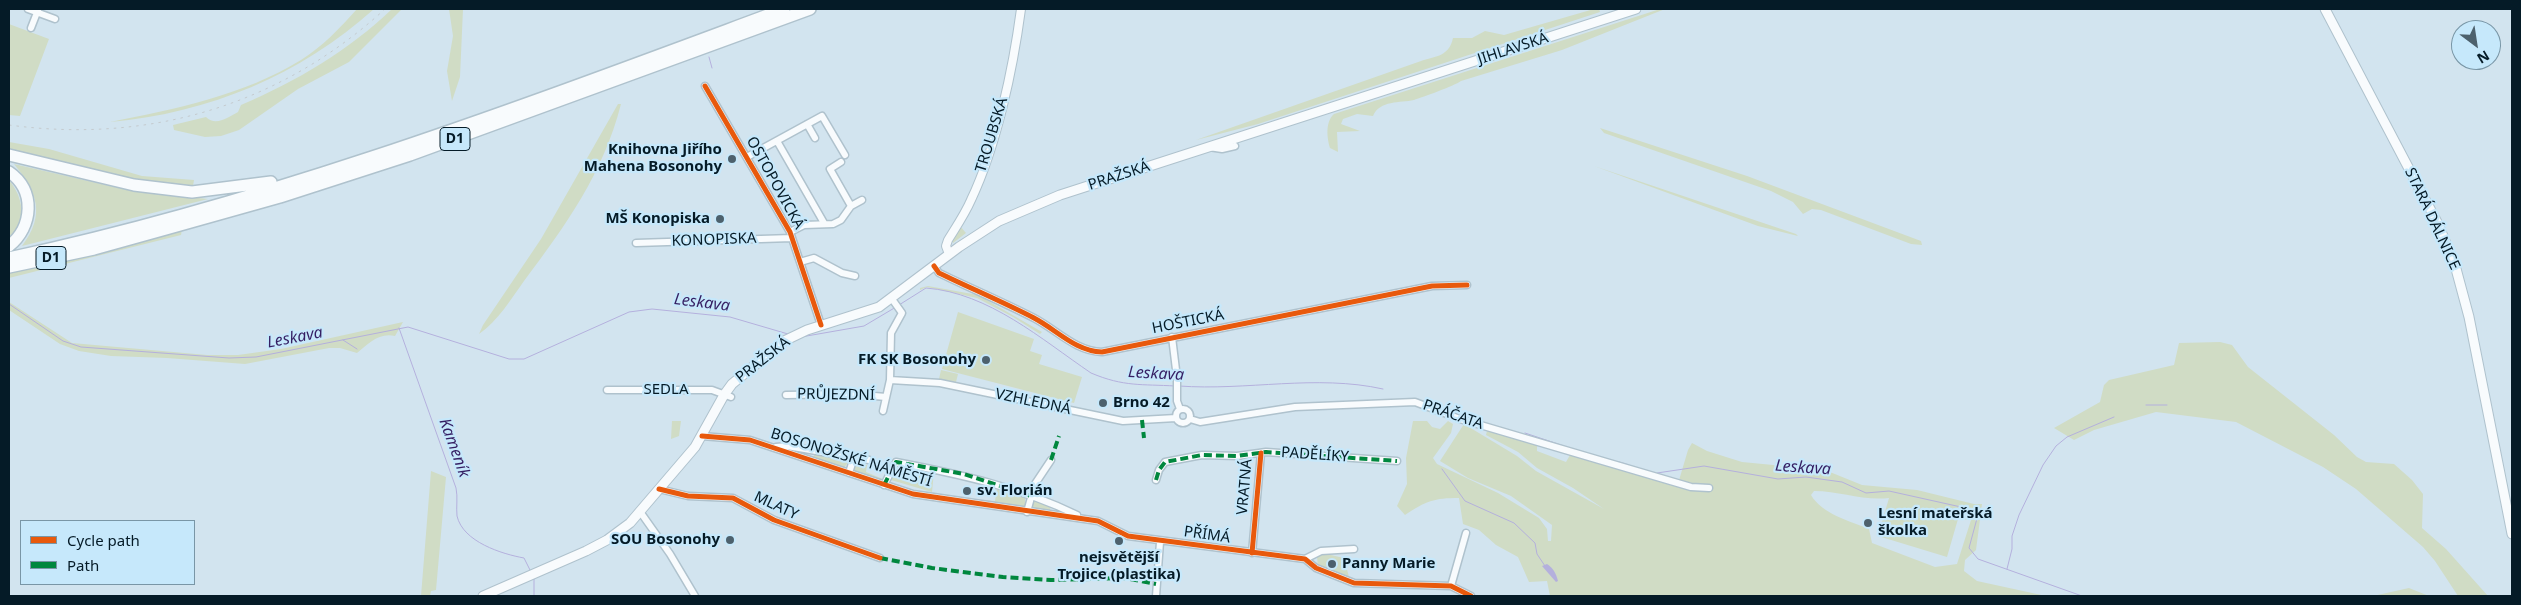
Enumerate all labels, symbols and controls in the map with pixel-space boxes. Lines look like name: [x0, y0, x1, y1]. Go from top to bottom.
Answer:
north arrow: [2451, 20, 2501, 70]
street label: JIHLAVSKÁ: [1475, 29, 1551, 69]
text: N: [2474, 46, 2493, 69]
street label: TROUBSKÁ: [972, 95, 1012, 175]
road number: D1: [440, 128, 470, 150]
street label: OSTOPOVICKÁ: [742, 134, 808, 232]
place label: Knihovna Jiřího Mahena Bosonohy: [584, 141, 722, 176]
marker: Knihovna Jiřího Mahena Bosonohy: [726, 153, 738, 165]
street label: PRAŽSKÁ: [1086, 158, 1152, 194]
street label: STARÁ DÁLNICE: [2401, 165, 2463, 273]
place label: MŠ Konopiska: [605, 210, 710, 228]
marker: MŠ Konopiska: [714, 213, 726, 225]
street label: KONOPISKA: [671, 230, 757, 250]
road number: D1: [36, 247, 66, 270]
water label: Leskava: [673, 290, 731, 316]
street label: HOŠTICKÁ: [1151, 306, 1225, 338]
water label: Leskava: [266, 323, 324, 353]
street label: PRAŽSKÁ: [732, 333, 794, 387]
place label: FK SK Bosonohy: [858, 351, 976, 369]
marker: FK SK Bosonohy: [980, 354, 992, 366]
water label: Leskava: [1127, 363, 1185, 385]
street label: SEDLA: [644, 381, 688, 399]
street label: PRŮJEZDNÍ: [797, 385, 875, 405]
street label: VZHLEDNÁ: [994, 385, 1072, 419]
place label: Brno 42: [1113, 394, 1170, 412]
street label: PRÁČATA: [1420, 396, 1486, 434]
marker: Brno 42: [1097, 397, 1109, 409]
water label: Kameník: [434, 416, 474, 480]
street label: BOSONOŽSKÉ NÁMĚSTÍ: [768, 425, 934, 491]
street label: PADĚLÍKY: [1280, 444, 1350, 466]
water label: Leskava: [1774, 456, 1832, 480]
street label: VRATNÁ: [1234, 458, 1256, 516]
place label: sv. Florián: [977, 482, 1053, 500]
marker: sv. Florián: [961, 485, 973, 497]
street label: MLATY: [751, 488, 801, 524]
place label: Lesní mateřská školka: [1878, 505, 1993, 540]
marker: Lesní mateřská školka: [1862, 517, 1874, 529]
legend: [20, 520, 195, 585]
street label: PŘÍMÁ: [1183, 523, 1231, 547]
text: Cycle path: [67, 530, 140, 550]
place label: SOU Bosonohy: [611, 531, 720, 549]
marker: SOU Bosonohy: [724, 534, 736, 546]
marker: nejsvětější Trojice (plastika): [1113, 535, 1125, 547]
place label: nejsvětější Trojice (plastika): [1057, 549, 1181, 584]
text: Path: [67, 555, 99, 575]
place label: Panny Marie: [1342, 555, 1436, 573]
marker: Panny Marie: [1326, 558, 1338, 570]

